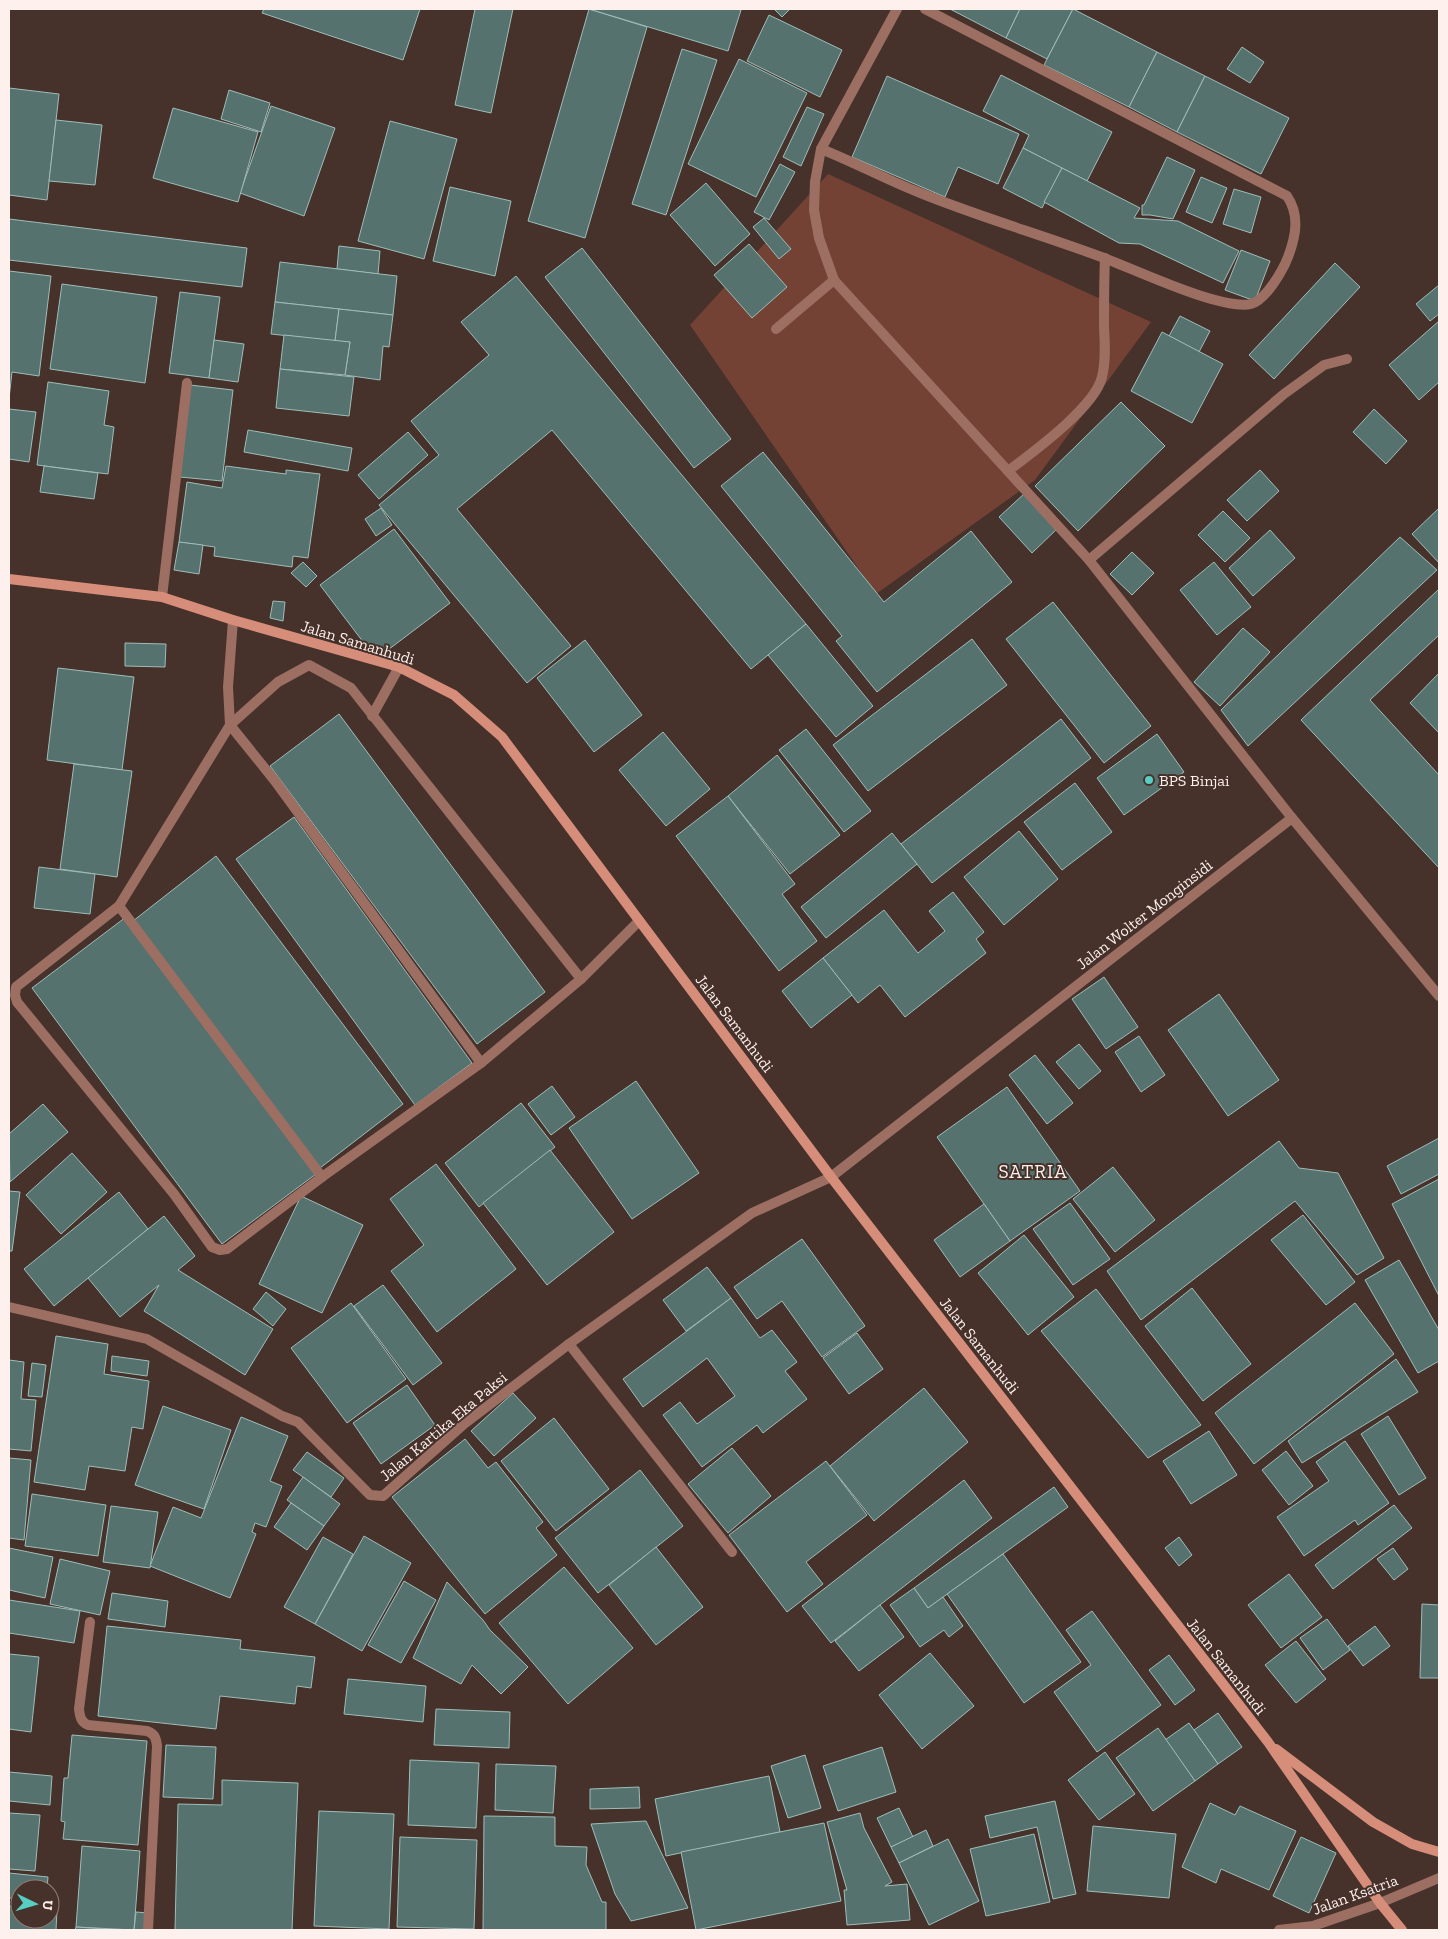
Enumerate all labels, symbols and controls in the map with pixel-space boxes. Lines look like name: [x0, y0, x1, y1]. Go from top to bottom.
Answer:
street label: Jalan Samanhudi: [299, 616, 417, 669]
place label: BPS Binjai: [1159, 771, 1230, 790]
marker: BPS Binjai: [1143, 774, 1155, 786]
street label: Jalan Wolter Monginsidi: [1073, 855, 1217, 973]
street label: Jalan Samanhudi: [692, 971, 778, 1076]
district label: SATRIA: [999, 1160, 1067, 1183]
street label: Jalan Samanhudi: [936, 1293, 1024, 1398]
street label: Jalan Kartika Eka Paksi: [376, 1367, 511, 1485]
street label: Jalan Samanhudi: [1183, 1614, 1271, 1719]
street label: Jalan Ksatria: [1310, 1870, 1401, 1919]
north arrow: [10, 1879, 60, 1929]
text: U: [39, 1899, 56, 1911]

